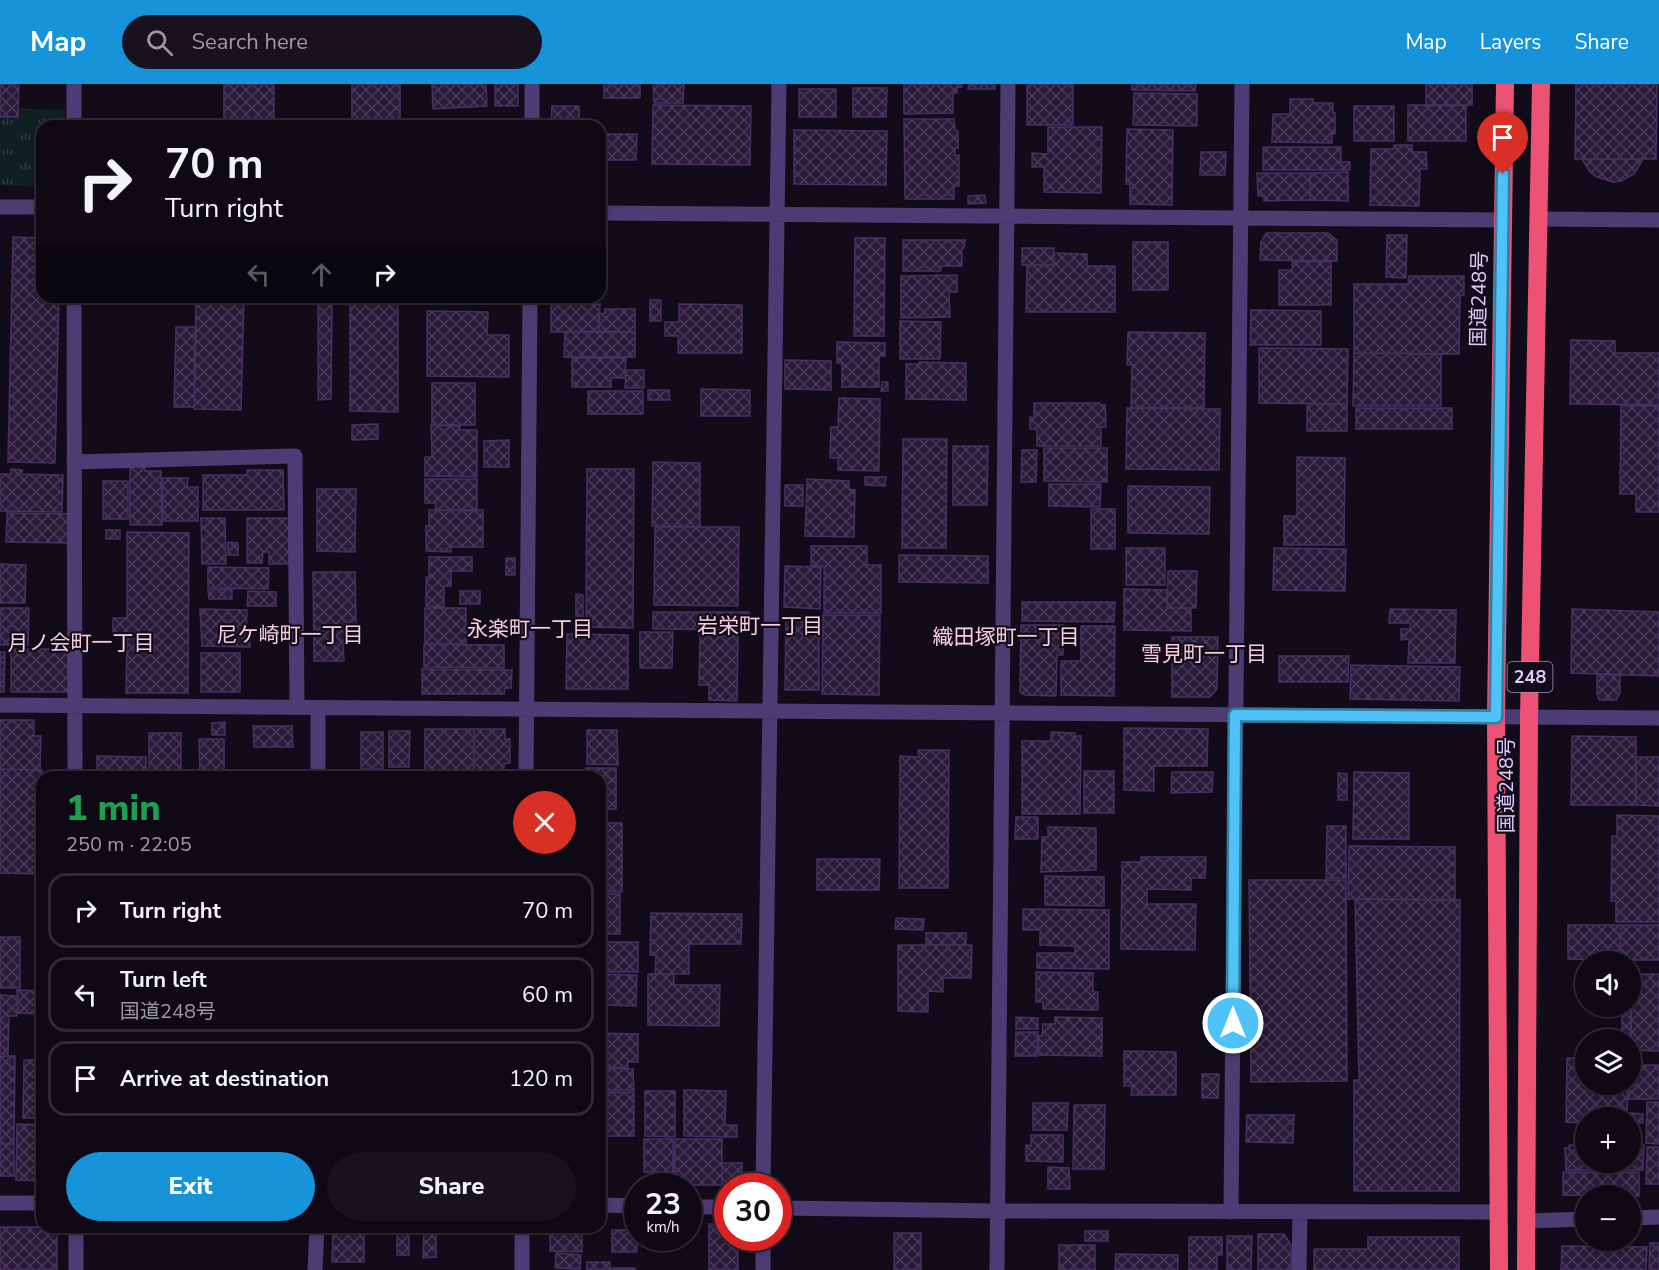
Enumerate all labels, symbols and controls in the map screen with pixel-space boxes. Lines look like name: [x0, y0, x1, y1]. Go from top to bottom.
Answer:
search box: [122, 15, 542, 69]
text: Map: [30, 23, 86, 61]
icon: search: [143, 26, 176, 59]
text: Search here: [191, 27, 308, 57]
text: Map: [1405, 28, 1447, 56]
text: Layers: [1480, 28, 1541, 56]
text: Share: [1574, 28, 1629, 56]
pin: [1477, 112, 1528, 174]
icon: arrive: [1486, 121, 1519, 154]
text: 70 m: [165, 136, 264, 193]
icon: right: [66, 144, 144, 222]
text: Turn right: [165, 190, 283, 227]
street label: 国道248号: [1465, 251, 1493, 347]
icon: left: [242, 258, 275, 291]
icon: ahead: [305, 258, 338, 291]
icon: right: [368, 258, 401, 291]
district label: 岩栄町一丁目: [697, 612, 823, 640]
district label: 永楽町一丁目: [467, 615, 593, 643]
district label: 尼ケ崎町一丁目: [217, 621, 364, 649]
district label: 織田塚町一丁目: [933, 623, 1080, 651]
district label: 月ノ会町一丁目: [8, 629, 155, 657]
district label: 雪見町一丁目: [1141, 640, 1267, 668]
road number: 248: [1508, 662, 1552, 692]
street label: 国道248号: [1493, 737, 1520, 833]
text: 1 min: [66, 784, 161, 833]
button: close: [513, 791, 576, 854]
text: 250 m · 22:05: [66, 831, 192, 858]
icon: right: [69, 894, 102, 927]
text: Turn right: [120, 896, 221, 926]
text: 70 m: [522, 896, 573, 926]
map controls: [1575, 951, 1641, 1251]
button: sound: [1575, 951, 1641, 1017]
text: Turn left: [120, 965, 207, 995]
icon: left: [69, 978, 102, 1011]
text: 60 m: [522, 980, 573, 1010]
position arrow: [1201, 991, 1265, 1055]
text: 国道248号: [120, 998, 216, 1025]
button: layers: [1575, 1029, 1641, 1095]
icon: arrive: [69, 1062, 102, 1095]
text: Arrive at destination: [120, 1064, 329, 1094]
text: 120 m: [509, 1064, 573, 1094]
button: +: [1575, 1107, 1641, 1173]
button: Exit: [66, 1152, 315, 1221]
button: Share: [327, 1152, 576, 1221]
speed limit sign: 30: [714, 1173, 792, 1251]
text: 23: [645, 1184, 681, 1225]
button: −: [1575, 1185, 1641, 1251]
text: km/h: [646, 1217, 680, 1237]

